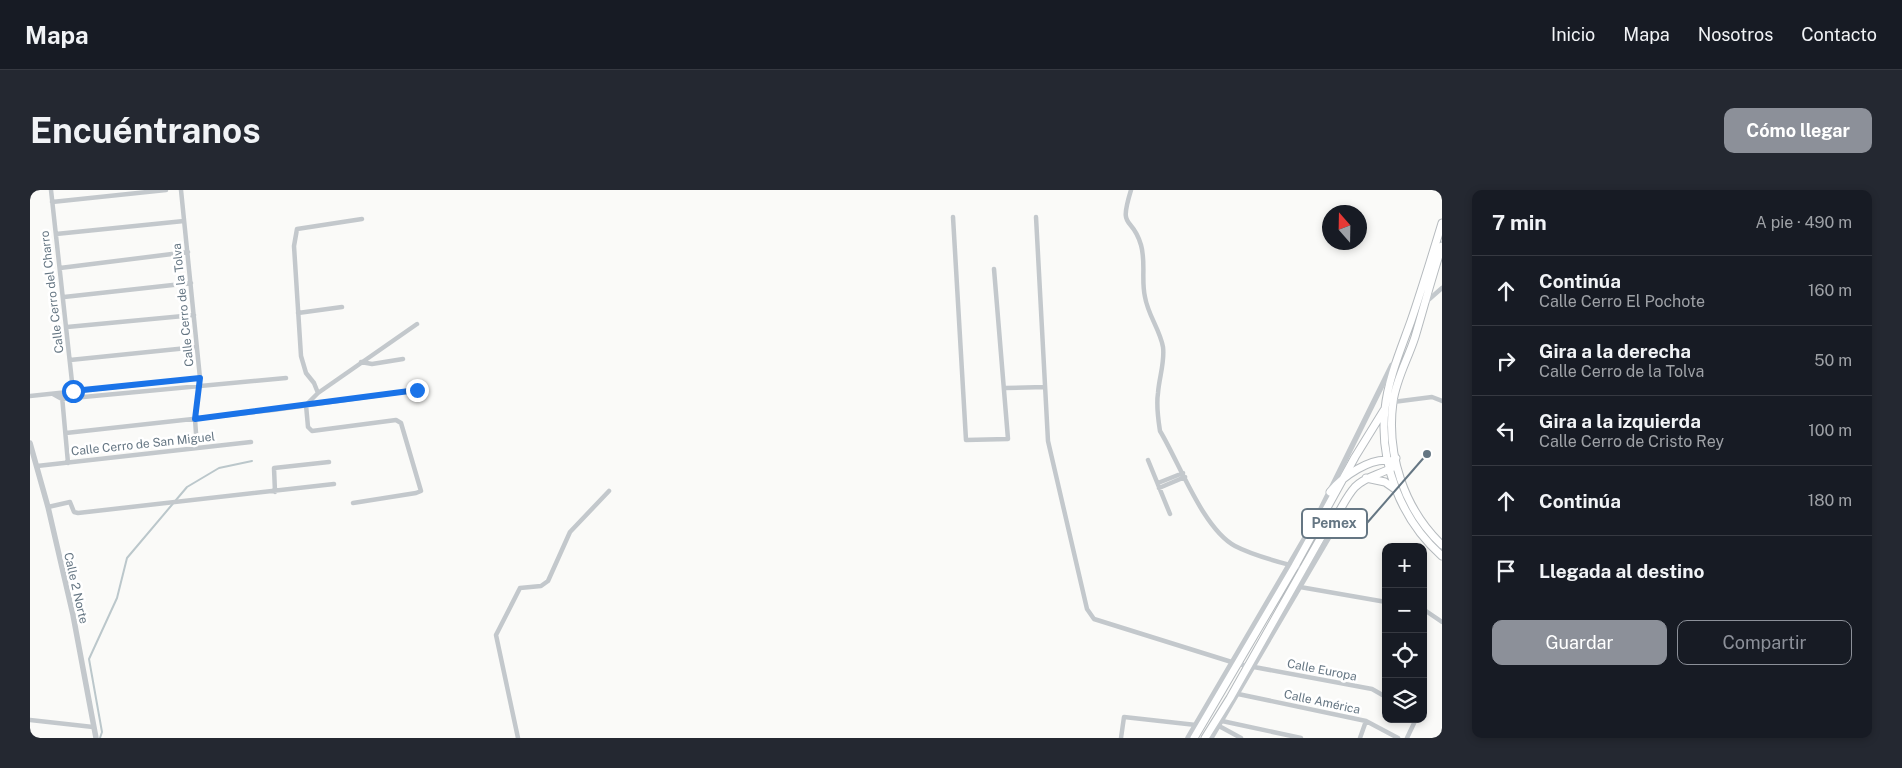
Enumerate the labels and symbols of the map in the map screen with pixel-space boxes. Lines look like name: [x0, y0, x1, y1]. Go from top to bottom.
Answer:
north arrow: [1322, 205, 1367, 250]
street label: Calle Cerro del Charro: [38, 230, 66, 354]
street label: Calle Cerro de la Tolva: [170, 243, 196, 367]
route end: [406, 379, 429, 402]
route start: [62, 380, 85, 403]
street label: Calle Cerro de San Miguel: [70, 429, 216, 459]
callout: Pemex: [1302, 509, 1367, 538]
text: Pemex: [1311, 515, 1357, 531]
street label: Calle 2 Norte: [61, 551, 91, 625]
street label: Calle Europa: [1286, 656, 1358, 684]
street label: Calle América: [1283, 687, 1361, 717]

